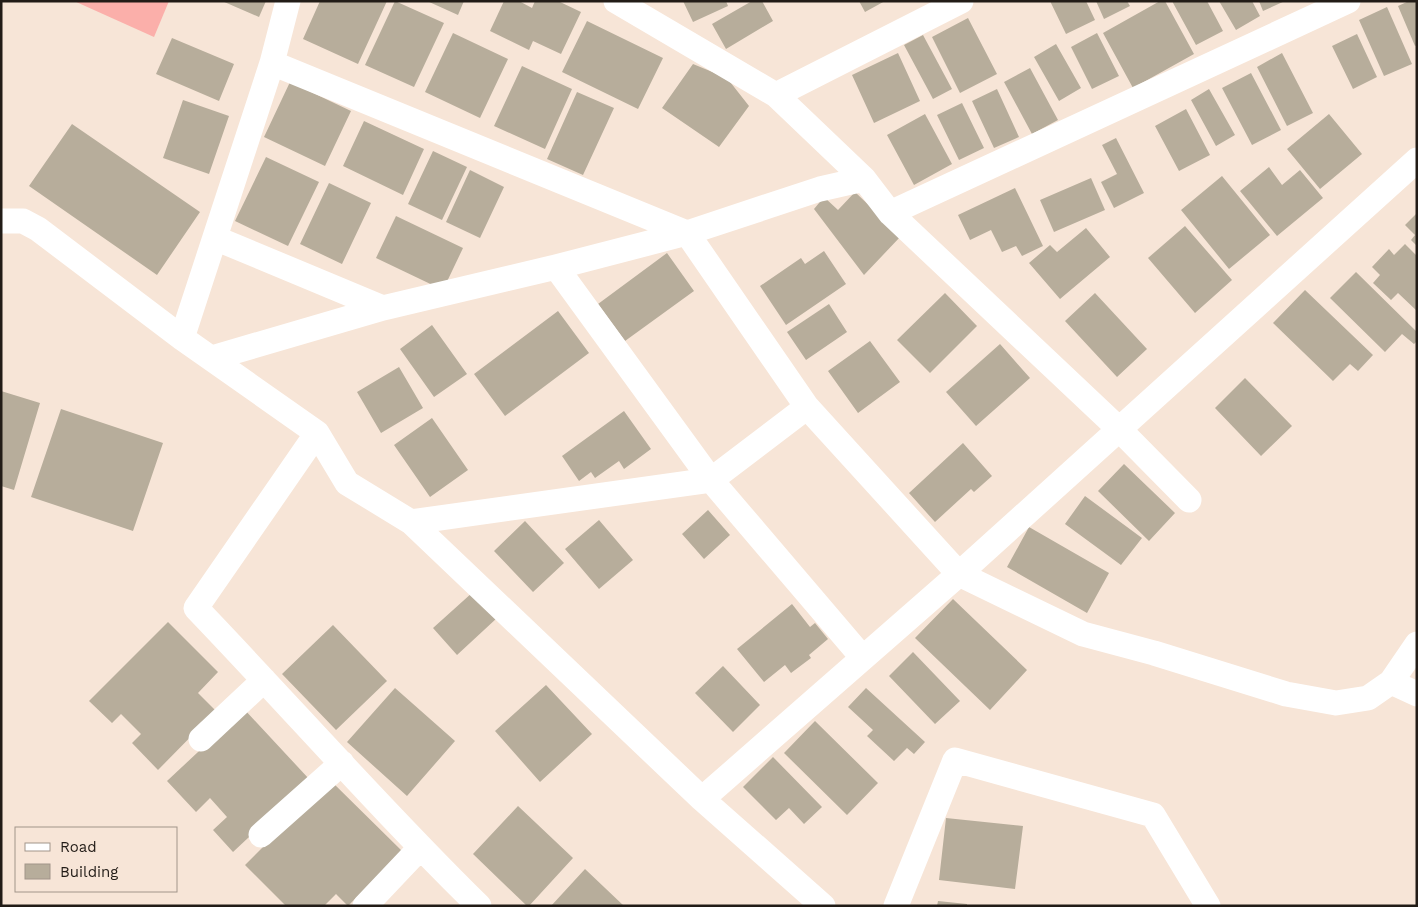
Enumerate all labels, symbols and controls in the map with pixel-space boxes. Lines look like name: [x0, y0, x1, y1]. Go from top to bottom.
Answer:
legend: [15, 827, 178, 892]
text: Road: [60, 838, 97, 856]
text: Building: [60, 863, 118, 881]

